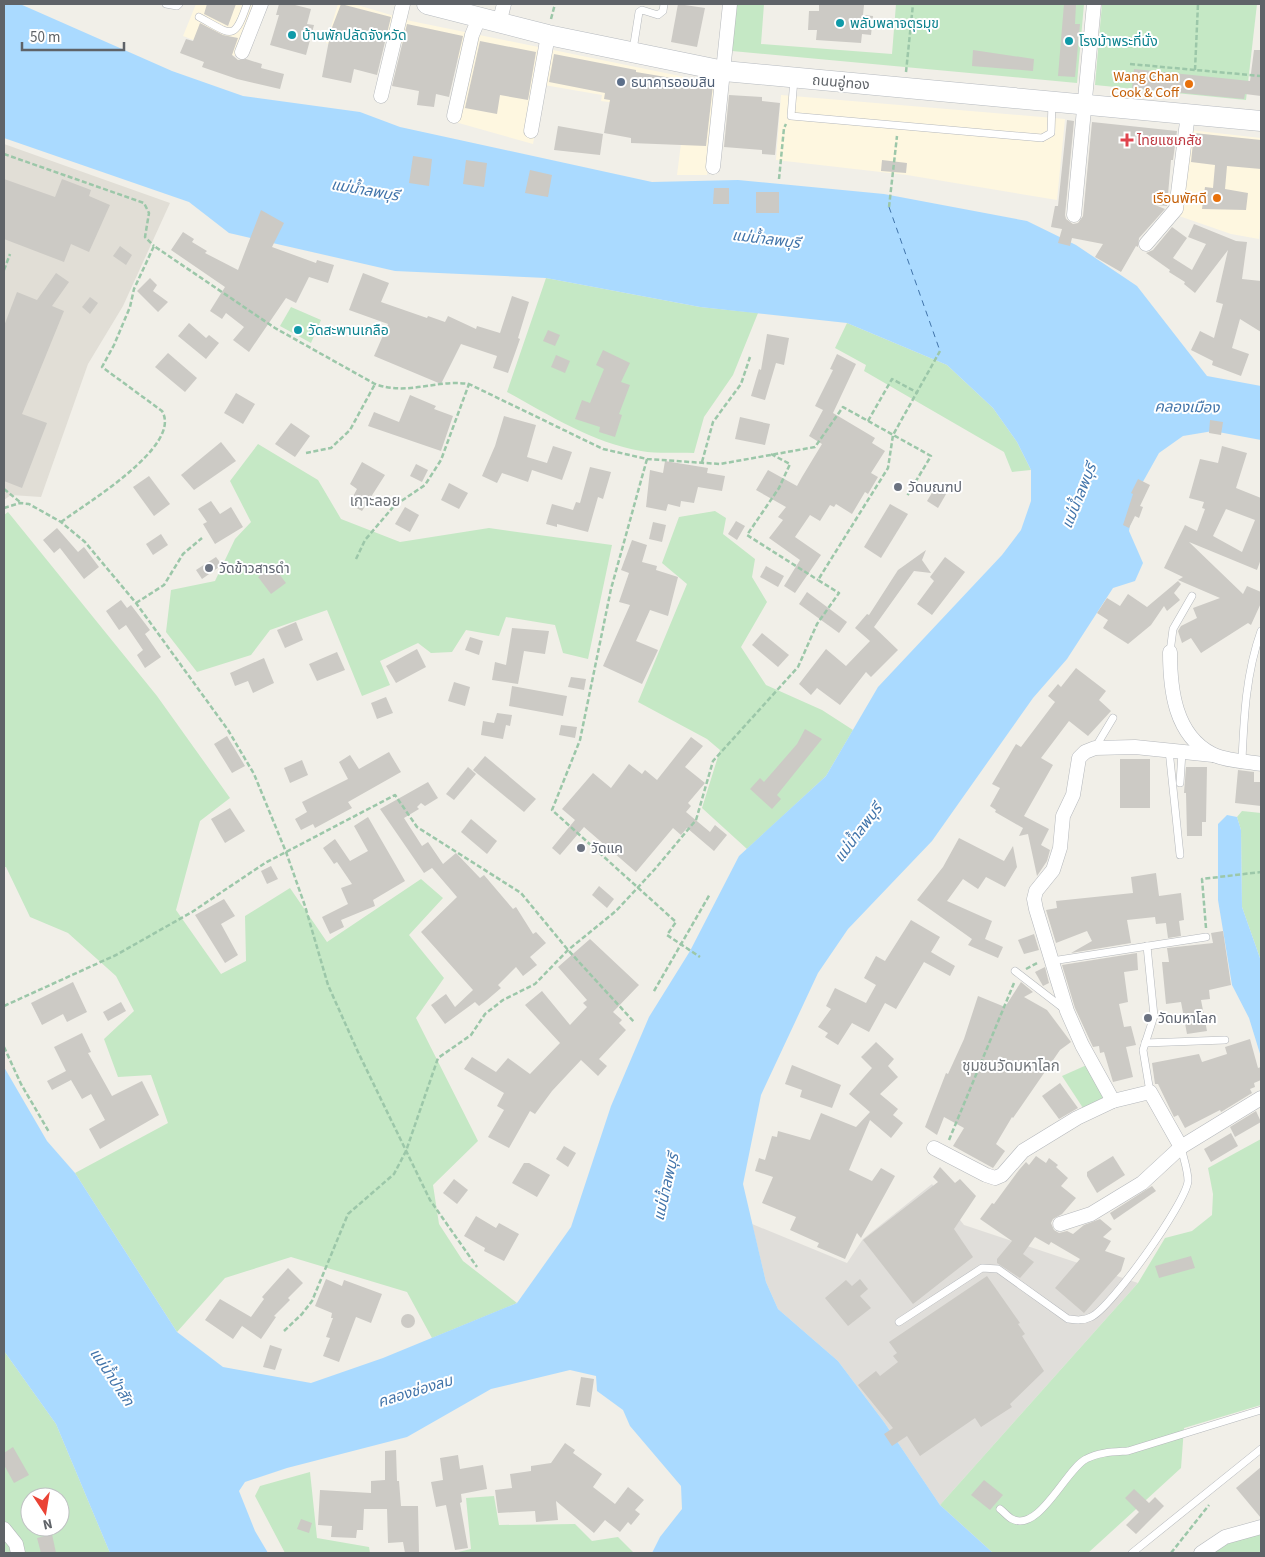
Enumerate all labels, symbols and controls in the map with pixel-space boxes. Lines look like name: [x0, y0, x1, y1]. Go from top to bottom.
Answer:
place label: พลับพลาจตุรมุข: [850, 14, 939, 34]
marker: พลับพลาจตุรมุข: [834, 17, 846, 29]
scale bar: [22, 20, 125, 52]
place label: บ้านพักปลัดจังหวัด: [302, 26, 407, 46]
text: 50 m: [30, 27, 60, 48]
marker: บ้านพักปลัดจังหวัด: [286, 29, 298, 41]
place label: โรงม้าพระที่นั่ง: [1079, 31, 1158, 52]
marker: โรงม้าพระที่นั่ง: [1063, 35, 1075, 47]
place label: Wang Chan Cook & Coff: [1111, 67, 1180, 103]
street label: ถนนอู่ทอง: [811, 71, 871, 95]
place label: ธนาคารออมสิน: [631, 73, 715, 93]
marker: ธนาคารออมสิน: [615, 76, 627, 88]
marker: Wang Chan Cook & Coff: [1183, 78, 1195, 90]
place label: ไทยแซเภสัช: [1136, 131, 1202, 151]
marker: ไทยแซเภสัช: [1121, 134, 1133, 146]
water label: แม่น้ำลพบุรี: [329, 173, 403, 207]
place label: เรือนพัศดี: [1152, 189, 1207, 209]
marker: เรือนพัศดี: [1211, 192, 1223, 204]
water label: แม่น้ำลพบุรี: [731, 224, 804, 254]
place label: วัดสะพานเกลือ: [308, 321, 389, 341]
marker: วัดสะพานเกลือ: [292, 324, 304, 336]
water label: คลองเมือง: [1154, 396, 1220, 419]
water label: แม่น้ำลพบุรี: [1056, 458, 1103, 532]
place label: วัดมณฑป: [908, 478, 962, 498]
marker: วัดมณฑป: [892, 481, 904, 493]
district label: เกาะลอย: [350, 491, 400, 512]
place label: วัดข้าวสารดำ: [219, 559, 290, 579]
marker: วัดข้าวสารดำ: [203, 562, 215, 574]
water label: แม่น้ำลพบุรี: [829, 797, 889, 867]
place label: วัดแค: [591, 839, 623, 859]
marker: วัดแค: [575, 842, 587, 854]
place label: วัดมหาโลก: [1158, 1009, 1217, 1029]
marker: วัดมหาโลก: [1142, 1012, 1154, 1024]
district label: ชุมชนวัดมหาโลก: [962, 1056, 1060, 1077]
water label: แม่น้ำลพบุรี: [648, 1149, 685, 1223]
water label: แม่น้ำป่าสัก: [84, 1344, 140, 1411]
water label: คลองช่องลม: [375, 1370, 457, 1413]
north arrow: [20, 1487, 70, 1537]
text: N: [41, 1513, 54, 1534]

